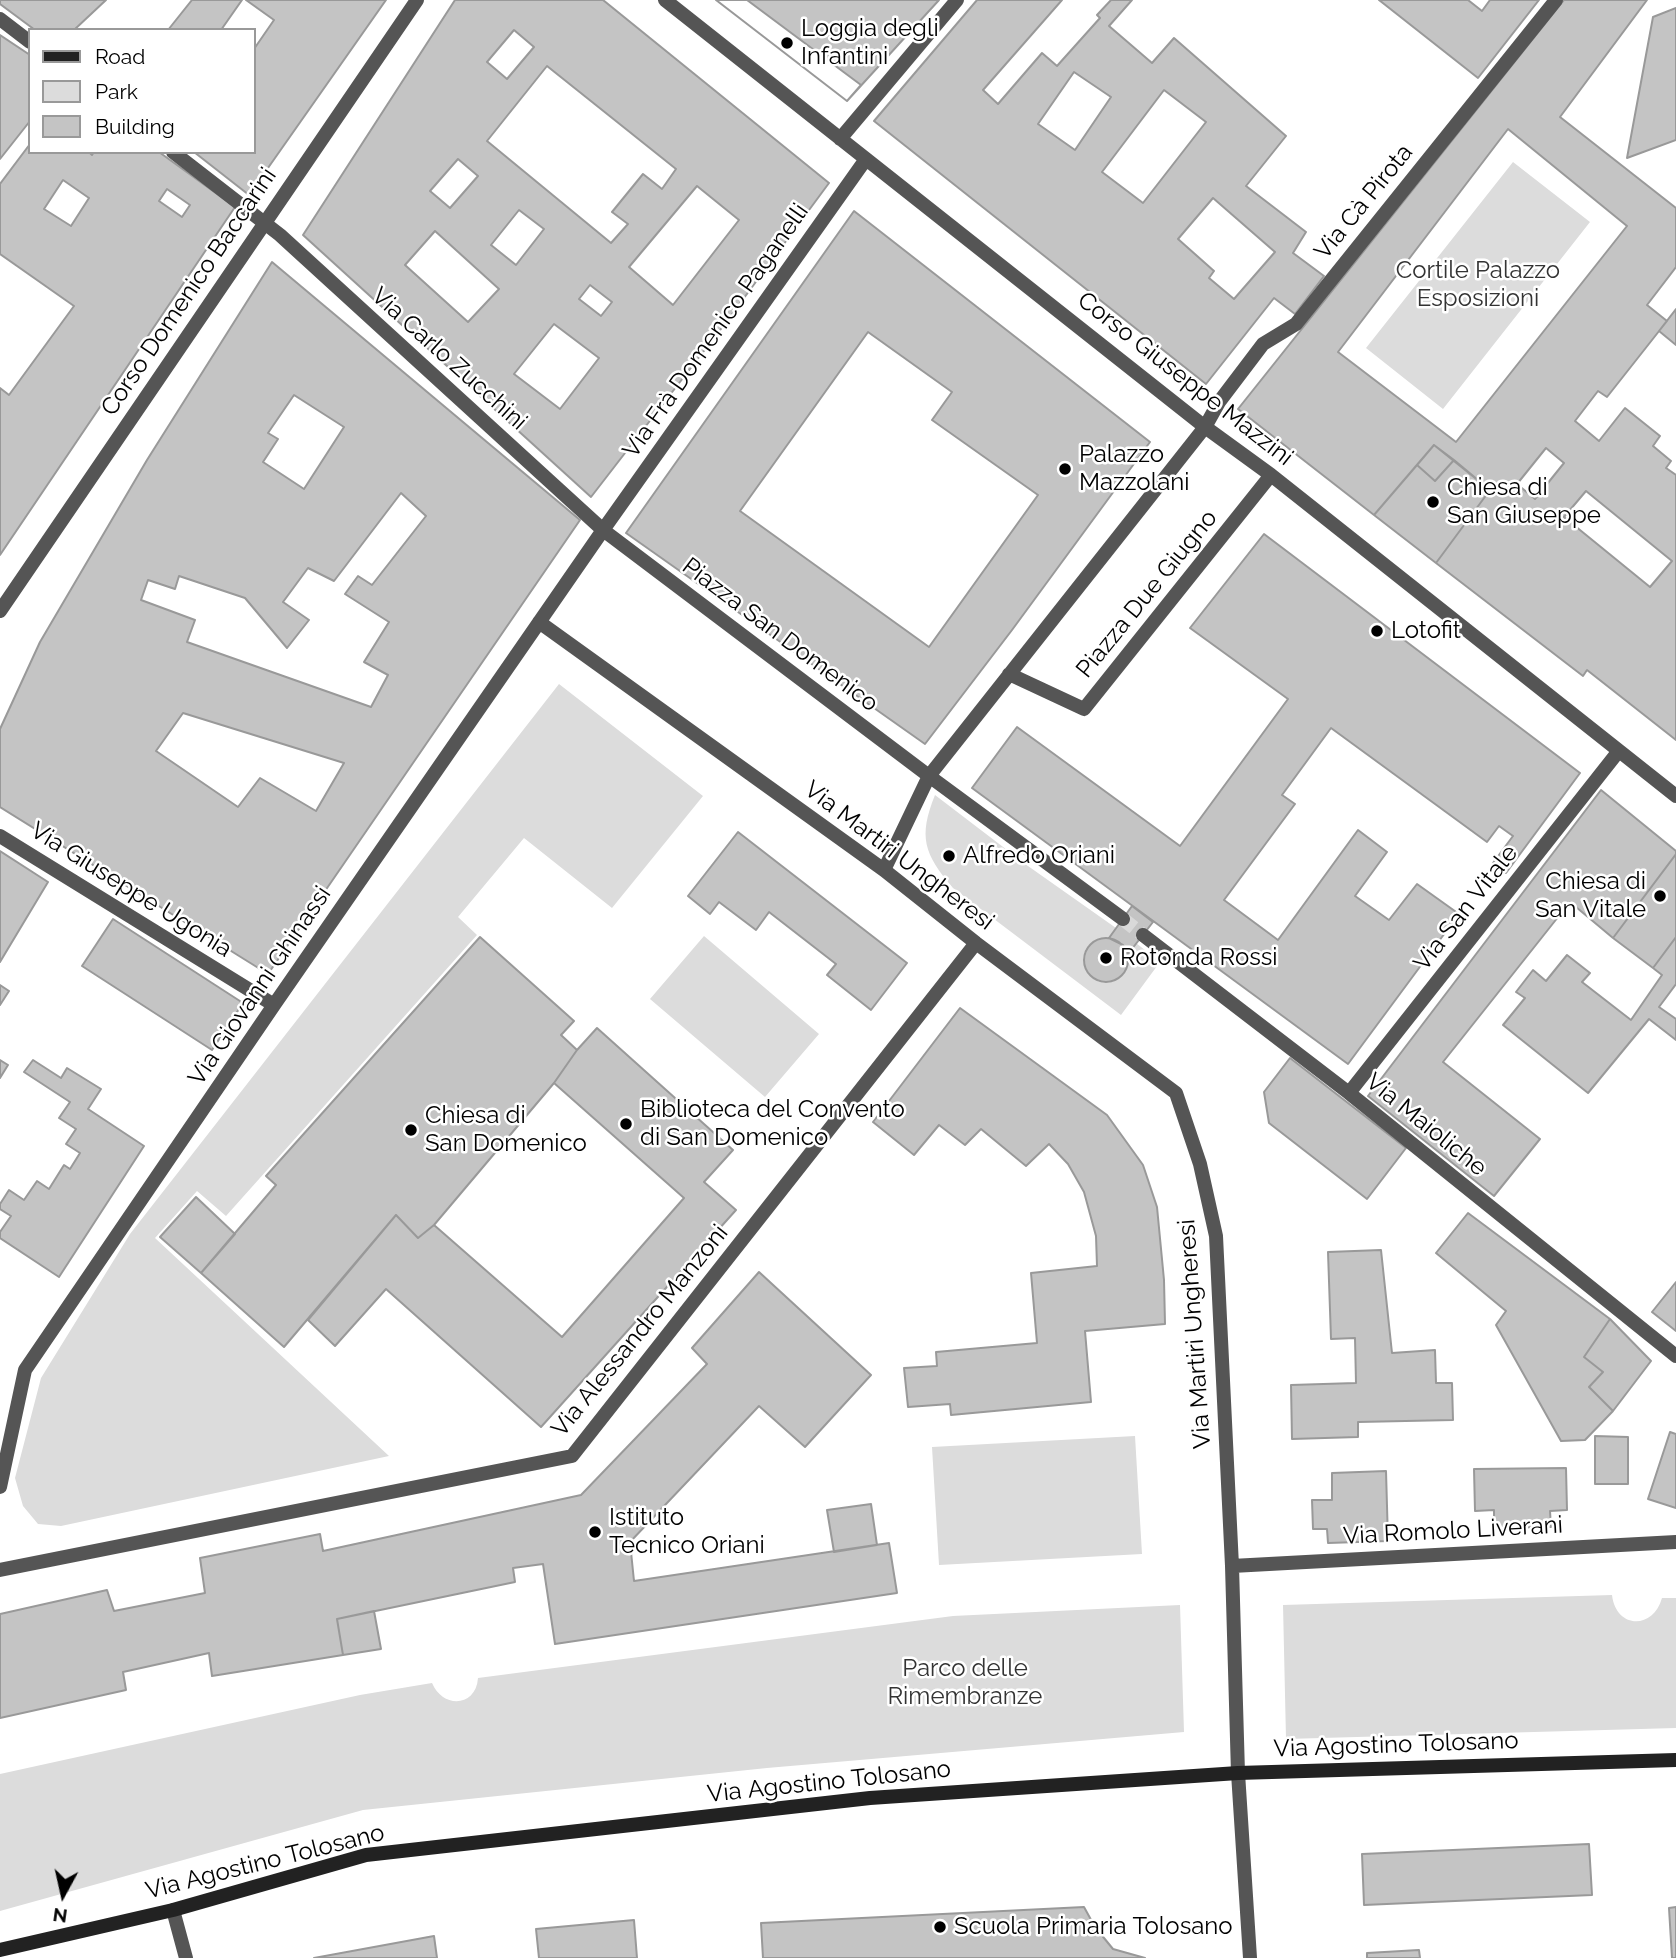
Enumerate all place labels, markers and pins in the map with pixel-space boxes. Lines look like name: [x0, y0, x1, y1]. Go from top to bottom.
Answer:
place label: Loggia degli Infantini: [801, 15, 939, 71]
marker: Loggia degli Infantini: [779, 35, 795, 51]
place label: Palazzo Mazzolani: [1079, 441, 1189, 497]
marker: Palazzo Mazzolani: [1057, 461, 1073, 477]
place label: Chiesa di San Giuseppe: [1447, 474, 1601, 530]
marker: Chiesa di San Giuseppe: [1425, 494, 1441, 510]
place label: Lotofit: [1391, 617, 1461, 645]
marker: Lotofit: [1369, 623, 1385, 639]
place label: Alfredo Oriani: [963, 842, 1115, 870]
marker: Alfredo Oriani: [941, 848, 957, 864]
place label: Chiesa di San Vitale: [1535, 868, 1646, 924]
marker: Chiesa di San Vitale: [1652, 888, 1668, 904]
place label: Rotonda Rossi: [1120, 944, 1278, 972]
marker: Rotonda Rossi: [1098, 950, 1114, 966]
place label: Biblioteca del Convento di San Domenico: [640, 1096, 905, 1152]
place label: Chiesa di San Domenico: [425, 1102, 587, 1158]
marker: Biblioteca del Convento di San Domenico: [618, 1116, 634, 1132]
marker: Chiesa di San Domenico: [403, 1122, 419, 1138]
place label: Istituto Tecnico Oriani: [609, 1504, 765, 1560]
marker: Istituto Tecnico Oriani: [587, 1524, 603, 1540]
place label: Scuola Primaria Tolosano: [954, 1913, 1233, 1941]
marker: Scuola Primaria Tolosano: [932, 1919, 948, 1935]

